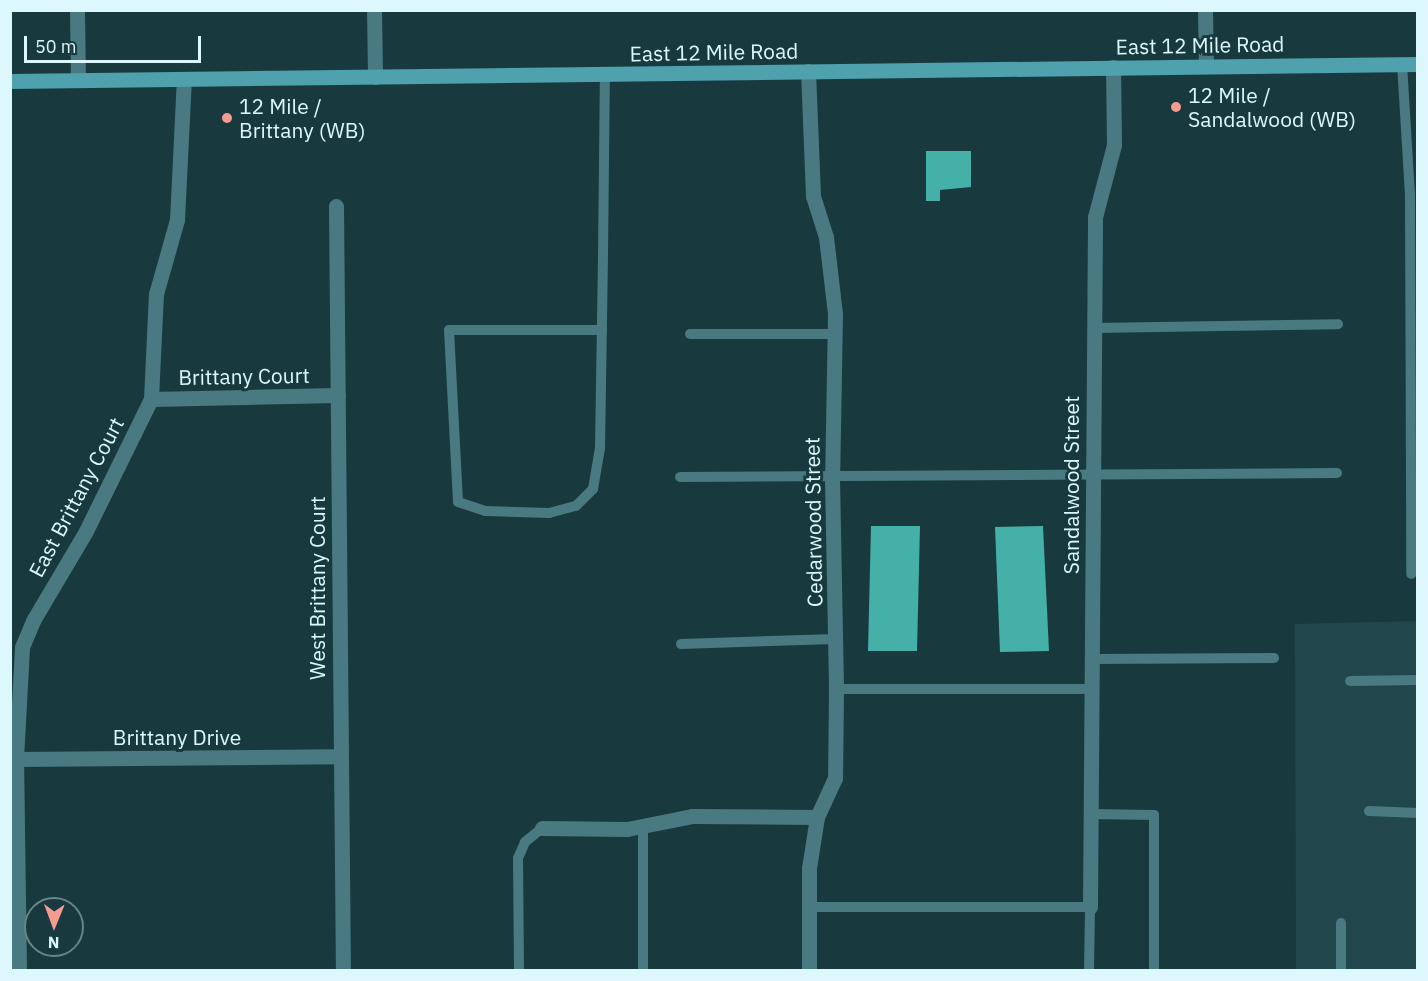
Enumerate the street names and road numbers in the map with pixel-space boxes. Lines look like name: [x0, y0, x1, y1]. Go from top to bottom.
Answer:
street label: East 12 Mile Road: [1115, 31, 1285, 59]
street label: East 12 Mile Road: [629, 38, 799, 66]
street label: Brittany Court: [178, 362, 310, 390]
street label: Sandalwood Street: [1058, 396, 1084, 574]
street label: East Brittany Court: [23, 413, 129, 581]
street label: Cedarwood Street: [799, 437, 827, 607]
street label: West Brittany Court: [304, 496, 330, 680]
street label: Brittany Drive: [113, 724, 241, 750]

